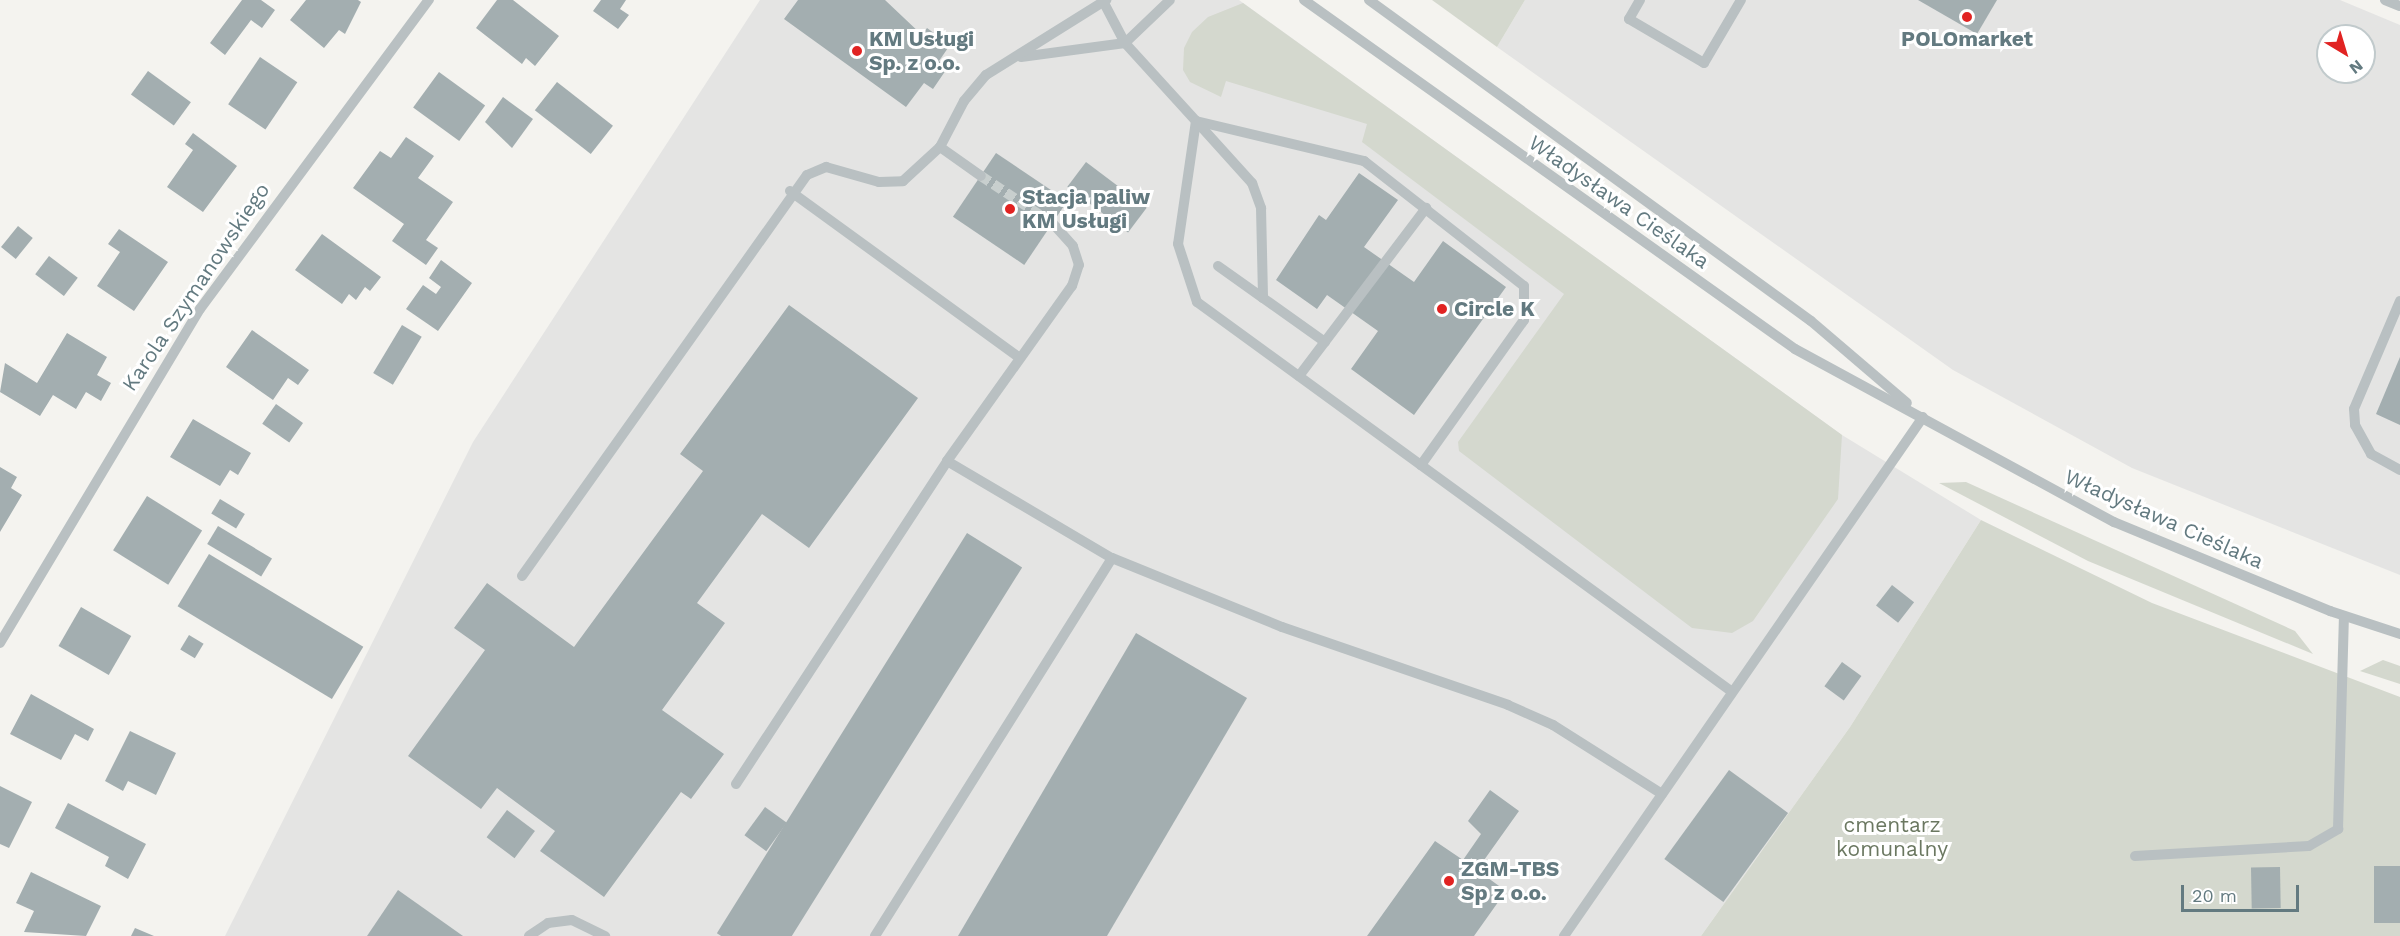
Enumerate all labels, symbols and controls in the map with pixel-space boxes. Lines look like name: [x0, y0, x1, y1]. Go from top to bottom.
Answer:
marker: POLOmarket: [1960, 10, 1974, 24]
north arrow: [2316, 24, 2376, 84]
place label: KM Usługi Sp. z o.o.: [869, 26, 974, 76]
place label: POLOmarket: [1901, 26, 2033, 52]
marker: KM Usługi Sp. z o.o.: [850, 44, 864, 58]
text: N: [2346, 56, 2367, 78]
street label: Władysława Cieślaka: [1524, 130, 1714, 274]
street label: Karola Szymanowskiego: [117, 178, 275, 396]
place label: Stacja paliw KM Usługi: [1022, 184, 1150, 234]
marker: Stacja paliw KM Usługi: [1003, 202, 1017, 216]
place label: Circle K: [1454, 296, 1535, 322]
marker: Circle K: [1435, 302, 1449, 316]
street label: Władysława Cieślaka: [2061, 464, 2267, 574]
park label: cmentarz komunalny: [1836, 812, 1948, 862]
place label: ZGM-TBS Sp z o.o.: [1461, 856, 1559, 906]
scale bar: [2184, 873, 2302, 911]
marker: ZGM-TBS Sp z o.o.: [1442, 874, 1456, 888]
text: 20 m: [2192, 885, 2237, 906]

